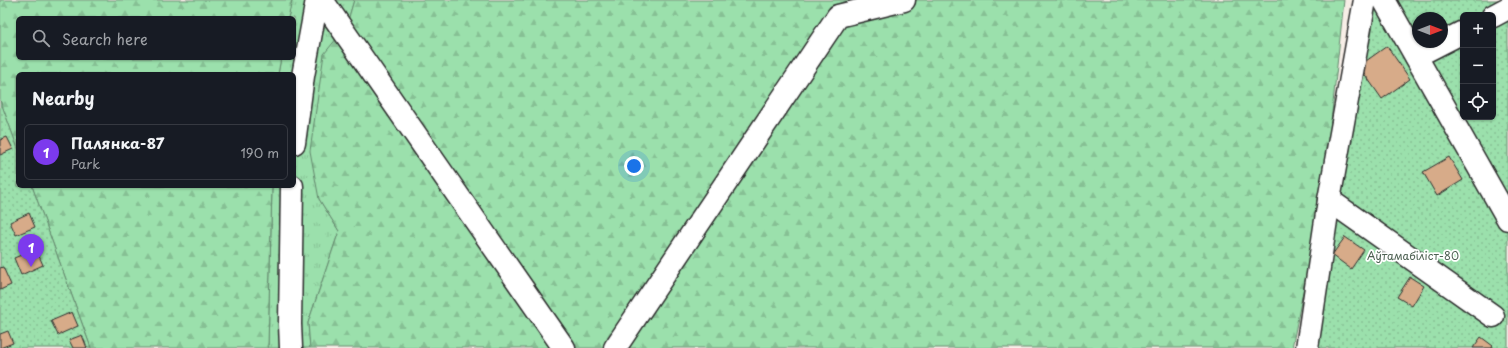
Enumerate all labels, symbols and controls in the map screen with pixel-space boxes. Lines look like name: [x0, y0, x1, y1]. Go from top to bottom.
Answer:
north arrow: [1412, 12, 1448, 48]
map controls: [1460, 12, 1496, 120]
button: +: [1460, 12, 1496, 48]
search box: [16, 16, 296, 60]
icon: search: [30, 27, 52, 49]
text: Search here: [62, 27, 148, 50]
button: −: [1460, 48, 1496, 84]
button: locate: [1460, 84, 1496, 120]
text: Nearby: [32, 85, 94, 111]
text: Палянка-87: [71, 131, 164, 154]
text: 1: [43, 143, 49, 162]
text: 190 m: [240, 143, 279, 162]
text: Park: [71, 154, 100, 173]
your location: [624, 156, 644, 176]
pin: 1: [18, 234, 44, 267]
park label: Аўтамабіліст-80: [1367, 247, 1459, 264]

